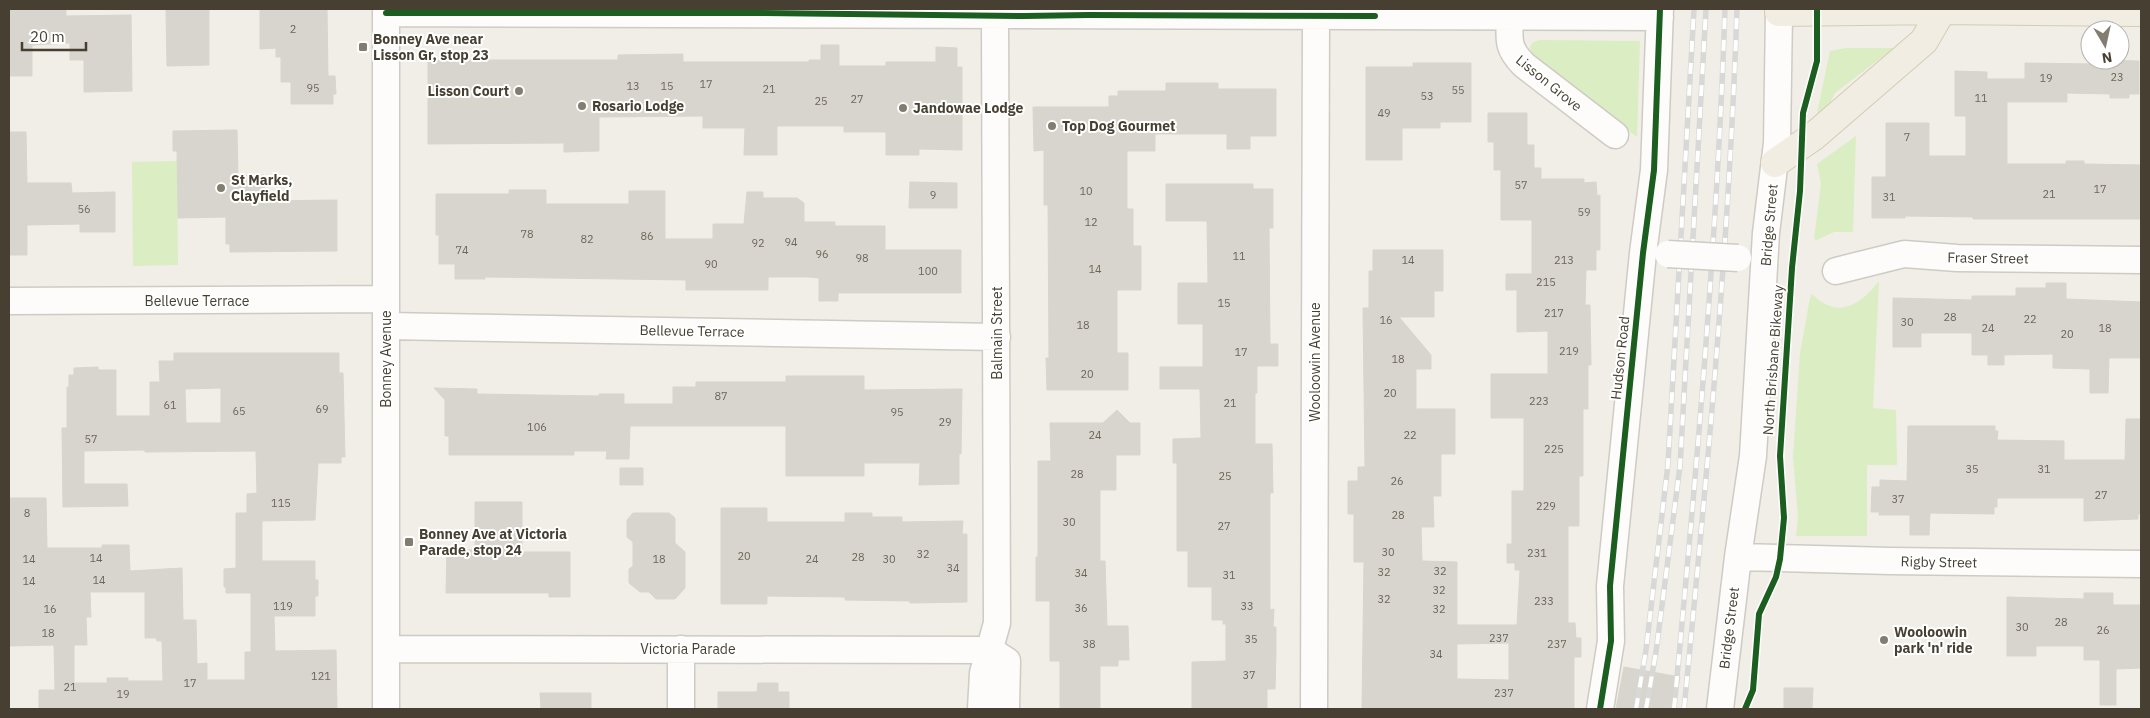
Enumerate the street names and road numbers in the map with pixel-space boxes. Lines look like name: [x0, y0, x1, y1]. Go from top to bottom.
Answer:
street label: Lisson Grove: [1512, 51, 1586, 115]
street label: Bridge Street: [1756, 183, 1782, 267]
street label: Fraser Street: [1947, 248, 2029, 268]
street label: North Brisbane Bikeway: [1759, 284, 1787, 436]
street label: Balmain Street: [988, 286, 1006, 380]
street label: Bellevue Terrace: [145, 292, 250, 310]
street label: Wooloowin Avenue: [1306, 302, 1324, 422]
street label: Bonney Avenue: [377, 310, 395, 408]
street label: Hudson Road: [1607, 315, 1633, 401]
street label: Bellevue Terrace: [639, 321, 745, 341]
street label: Rigby Street: [1901, 552, 1978, 572]
street label: Bridge Street: [1715, 586, 1743, 670]
street label: Victoria Parade: [640, 640, 736, 658]

